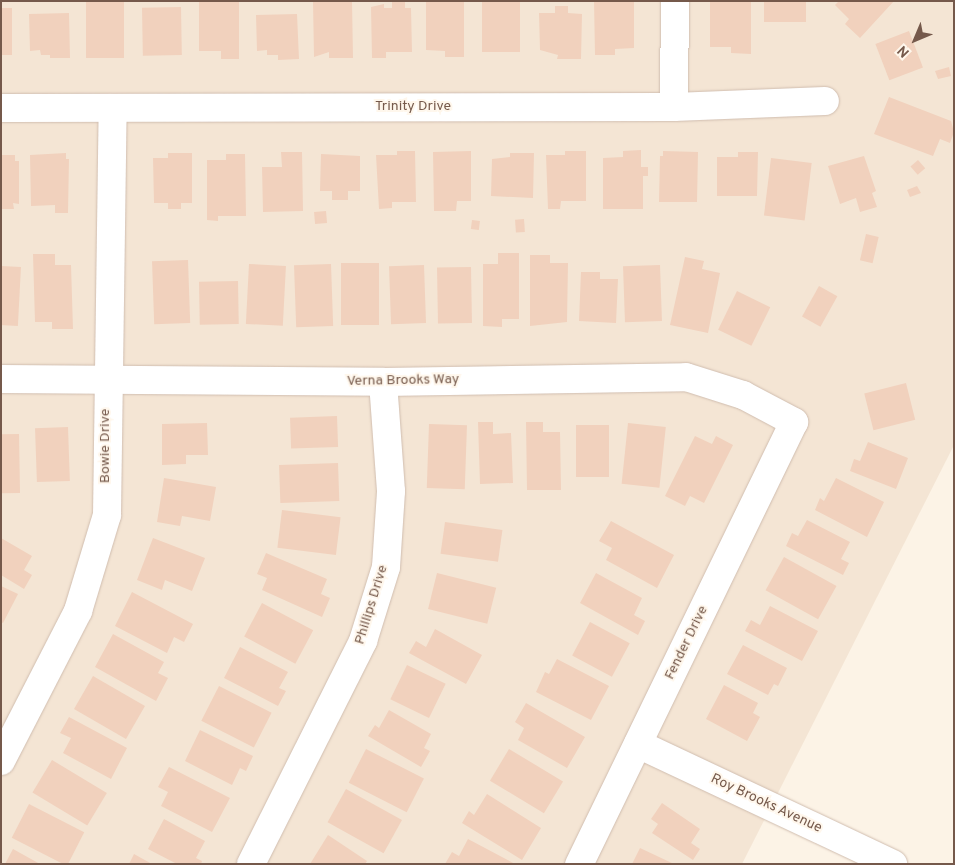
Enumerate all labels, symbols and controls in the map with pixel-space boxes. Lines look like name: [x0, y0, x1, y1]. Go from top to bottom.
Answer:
north arrow: [890, 15, 940, 65]
text: N: [894, 41, 914, 61]
street label: Trinity Drive: [375, 99, 451, 115]
street label: Verna Brooks Way: [346, 372, 460, 390]
street label: Bowie Drive: [98, 409, 114, 483]
street label: Phillips Drive: [352, 563, 392, 647]
street label: Fender Drive: [662, 603, 712, 683]
street label: Roy Brooks Avenue: [707, 771, 825, 837]

